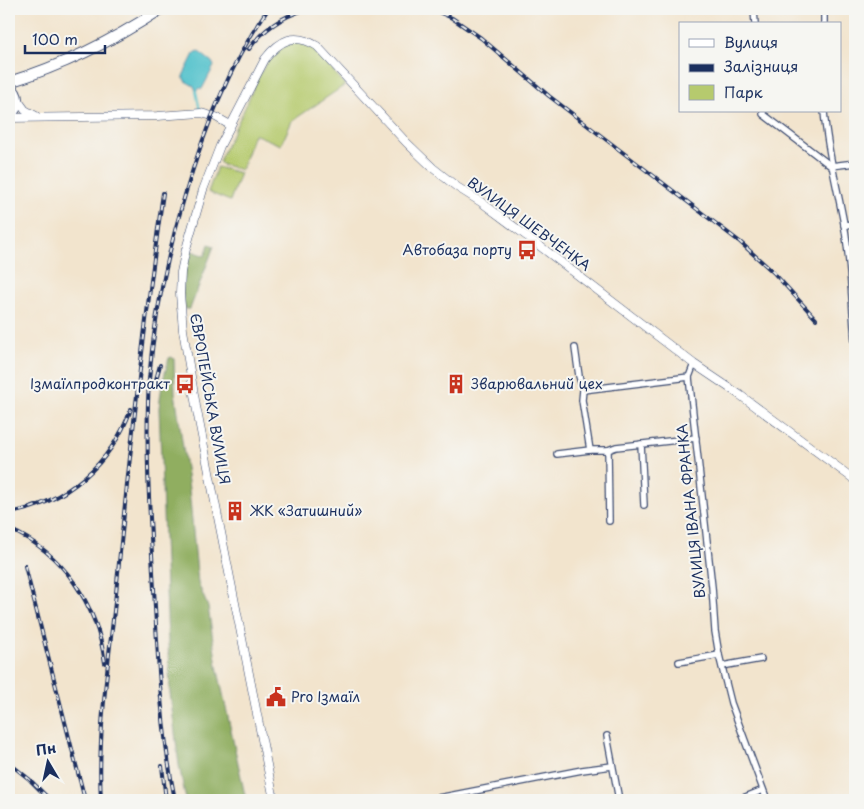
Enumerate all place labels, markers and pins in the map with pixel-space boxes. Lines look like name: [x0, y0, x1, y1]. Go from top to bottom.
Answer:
place label: Автобаза порту: [403, 239, 512, 260]
bus stop icon: Автобаза порту: [516, 239, 538, 261]
place label: Ізмаїлпродконтракт: [30, 373, 170, 394]
bus stop icon: Ізмаїлпродконтракт: [174, 373, 196, 395]
building icon: Зварювальний цех: [445, 373, 467, 395]
place label: Зварювальний цех: [471, 373, 603, 394]
building icon: ЖК «Затишний»: [224, 500, 246, 522]
place label: ЖК «Затишний»: [249, 500, 362, 521]
public building icon: Pro Ізмаїл: [265, 686, 287, 708]
place label: Pro Ізмаїл: [291, 686, 360, 707]

